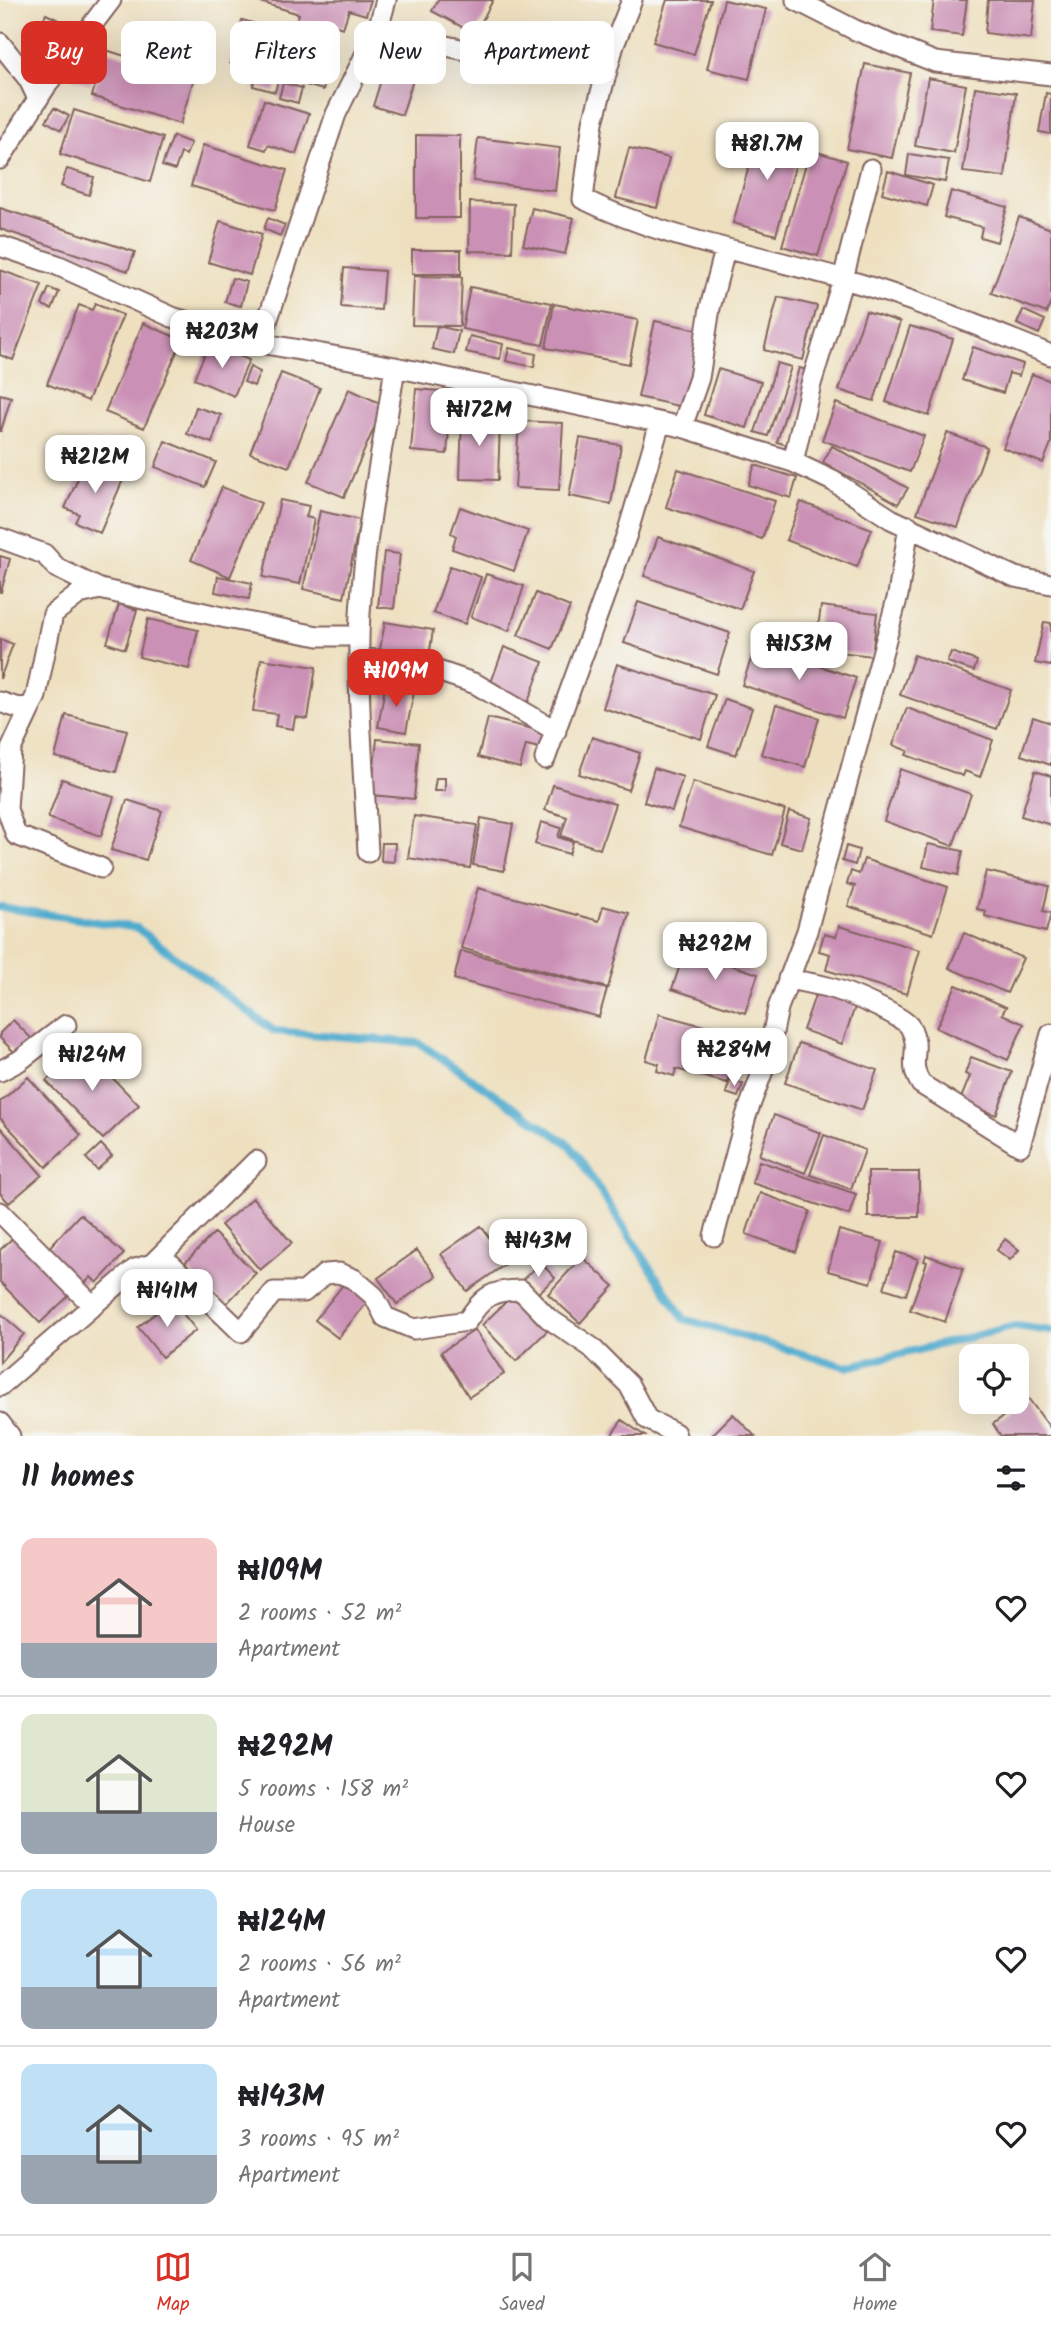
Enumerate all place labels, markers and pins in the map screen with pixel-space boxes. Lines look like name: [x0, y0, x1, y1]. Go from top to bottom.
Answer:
pin: ₦81.7M: [710, 122, 824, 182]
pin: ₦203M: [173, 310, 271, 370]
pin: ₦172M: [430, 388, 528, 448]
pin: ₦212M: [46, 435, 144, 495]
pin: ₦153M: [750, 622, 848, 682]
pin: ₦109M: [347, 650, 445, 709]
pin: ₦292M: [666, 922, 764, 982]
pin: ₦284M: [685, 1028, 783, 1088]
pin: ₦124M: [43, 1034, 141, 1093]
pin: ₦143M: [489, 1220, 587, 1279]
pin: ₦141M: [118, 1270, 216, 1329]

